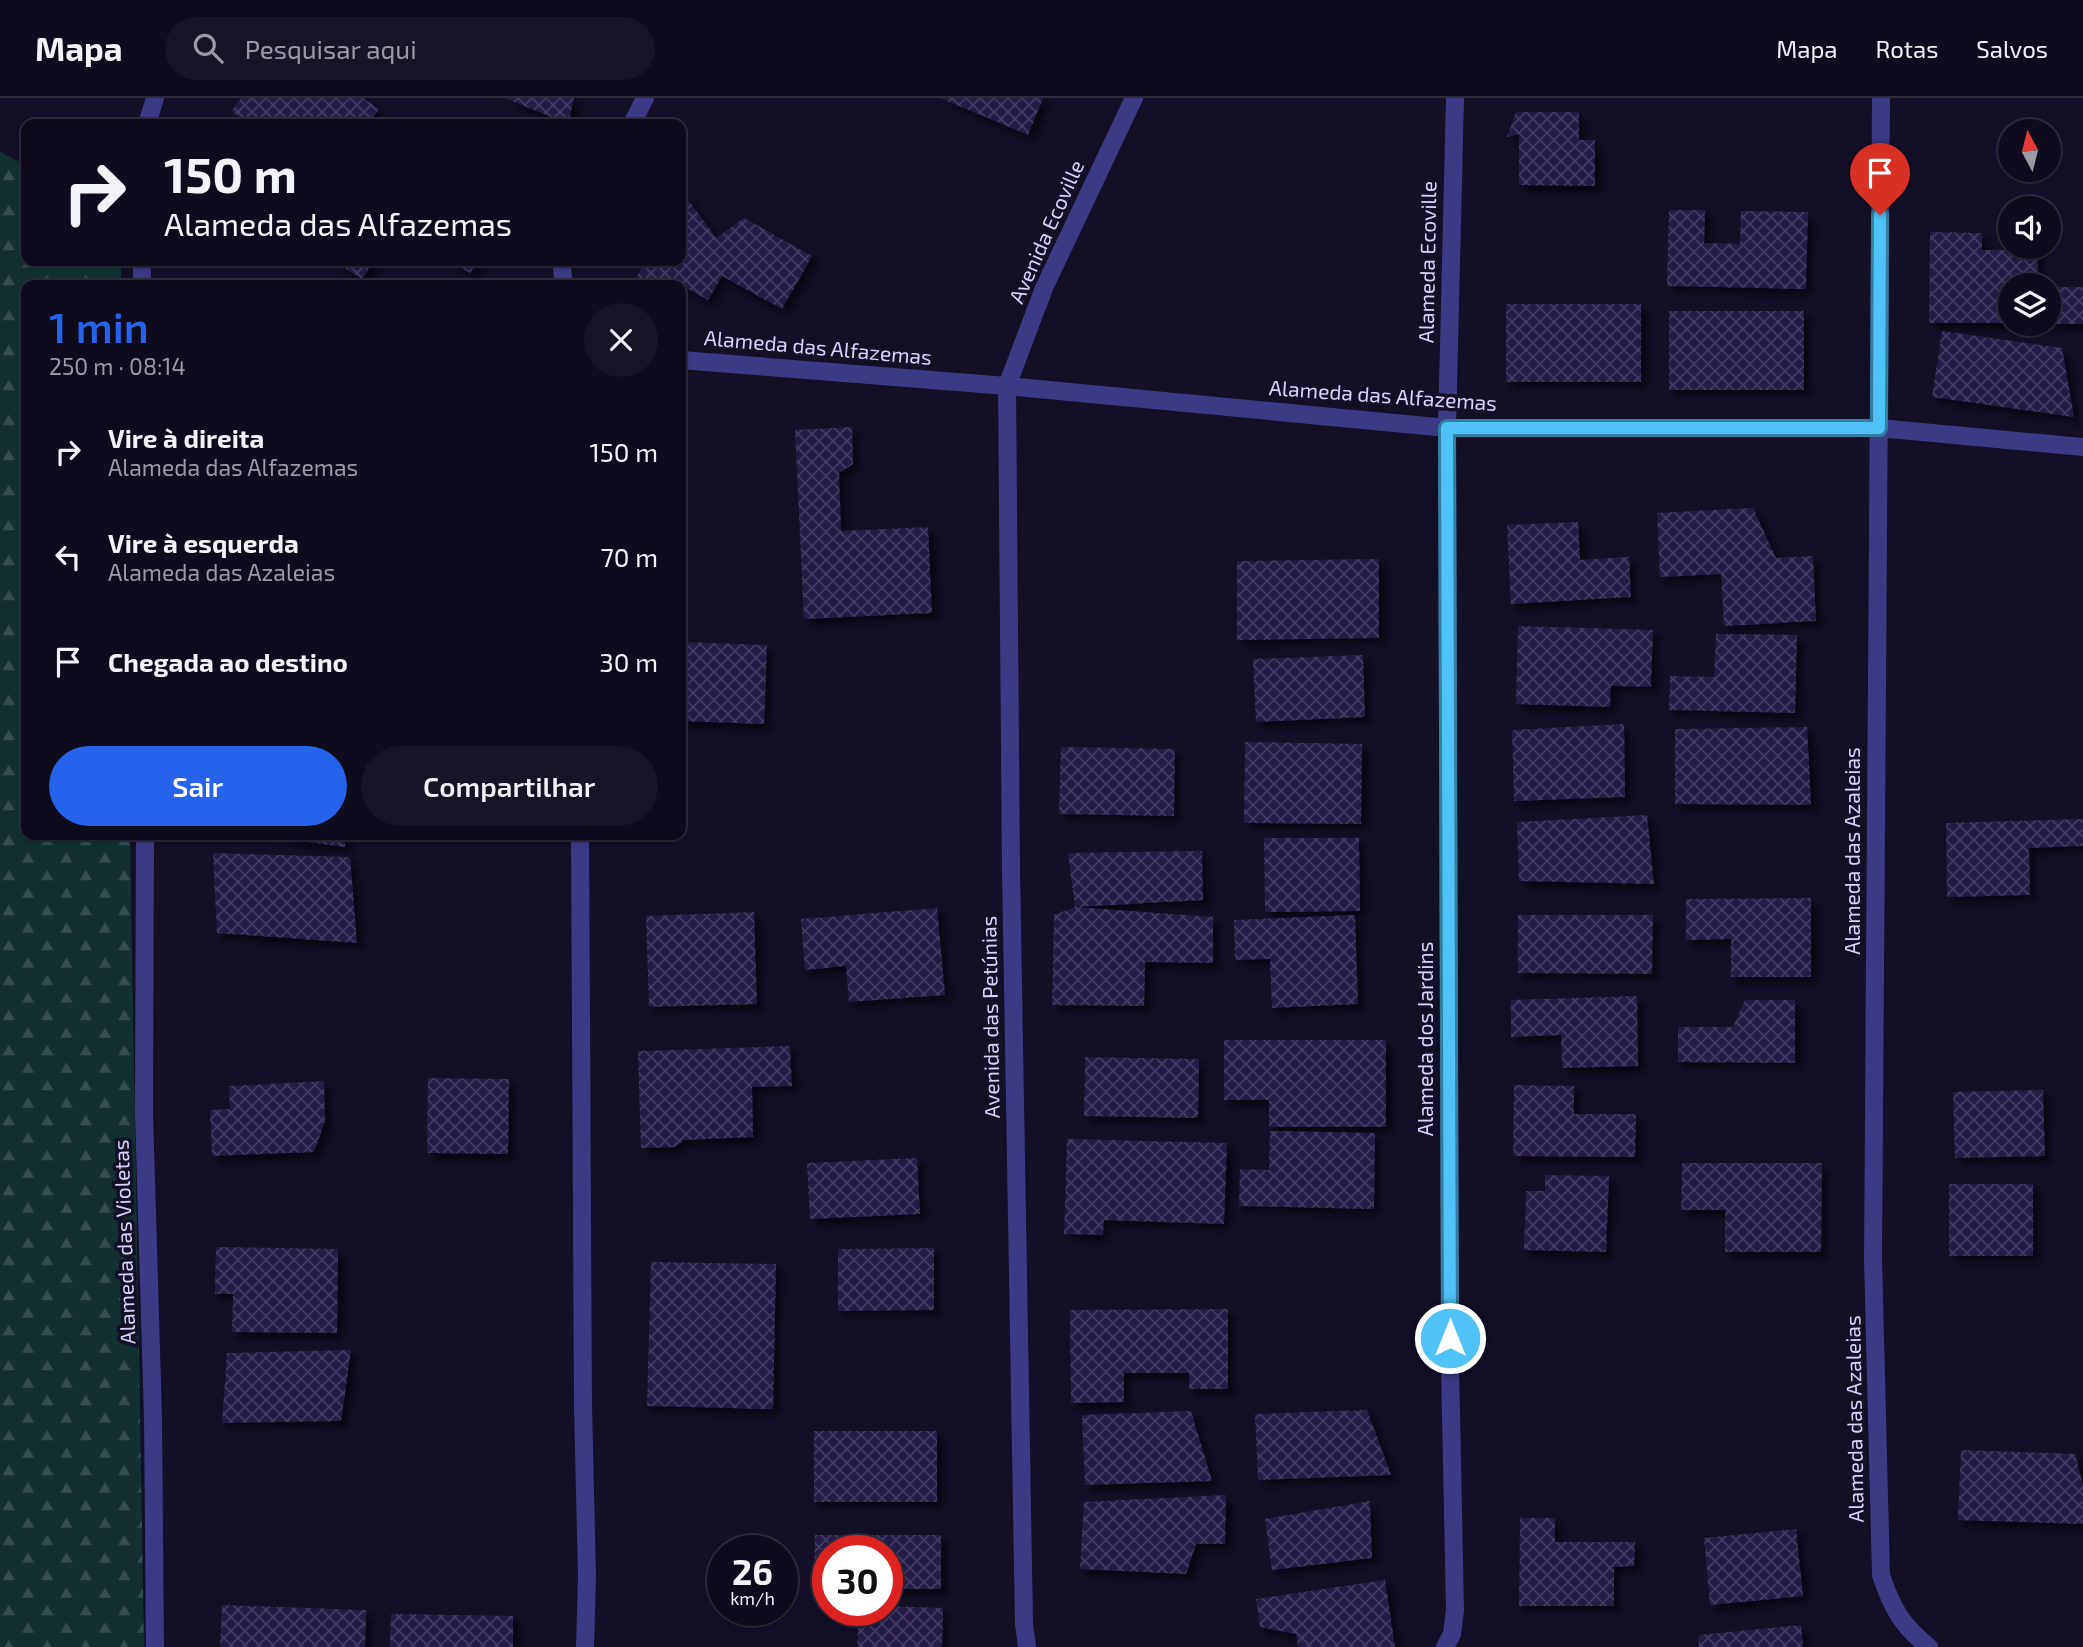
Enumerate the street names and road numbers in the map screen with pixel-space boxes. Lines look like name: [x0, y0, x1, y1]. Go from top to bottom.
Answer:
street label: Avenida Ecoville: [1003, 156, 1088, 307]
street label: Alameda Ecoville: [1413, 181, 1440, 343]
street label: Alameda das Alfazemas: [703, 324, 933, 369]
street label: Alameda das Alfazemas: [1268, 374, 1498, 415]
street label: Alameda das Azaleias: [1839, 747, 1864, 955]
street label: Avenida das Petúnias: [975, 916, 1004, 1119]
street label: Alameda dos Jardins: [1412, 942, 1437, 1136]
street label: Alameda das Violetas: [107, 1139, 140, 1345]
street label: Alameda das Azaleias: [1839, 1315, 1868, 1523]

